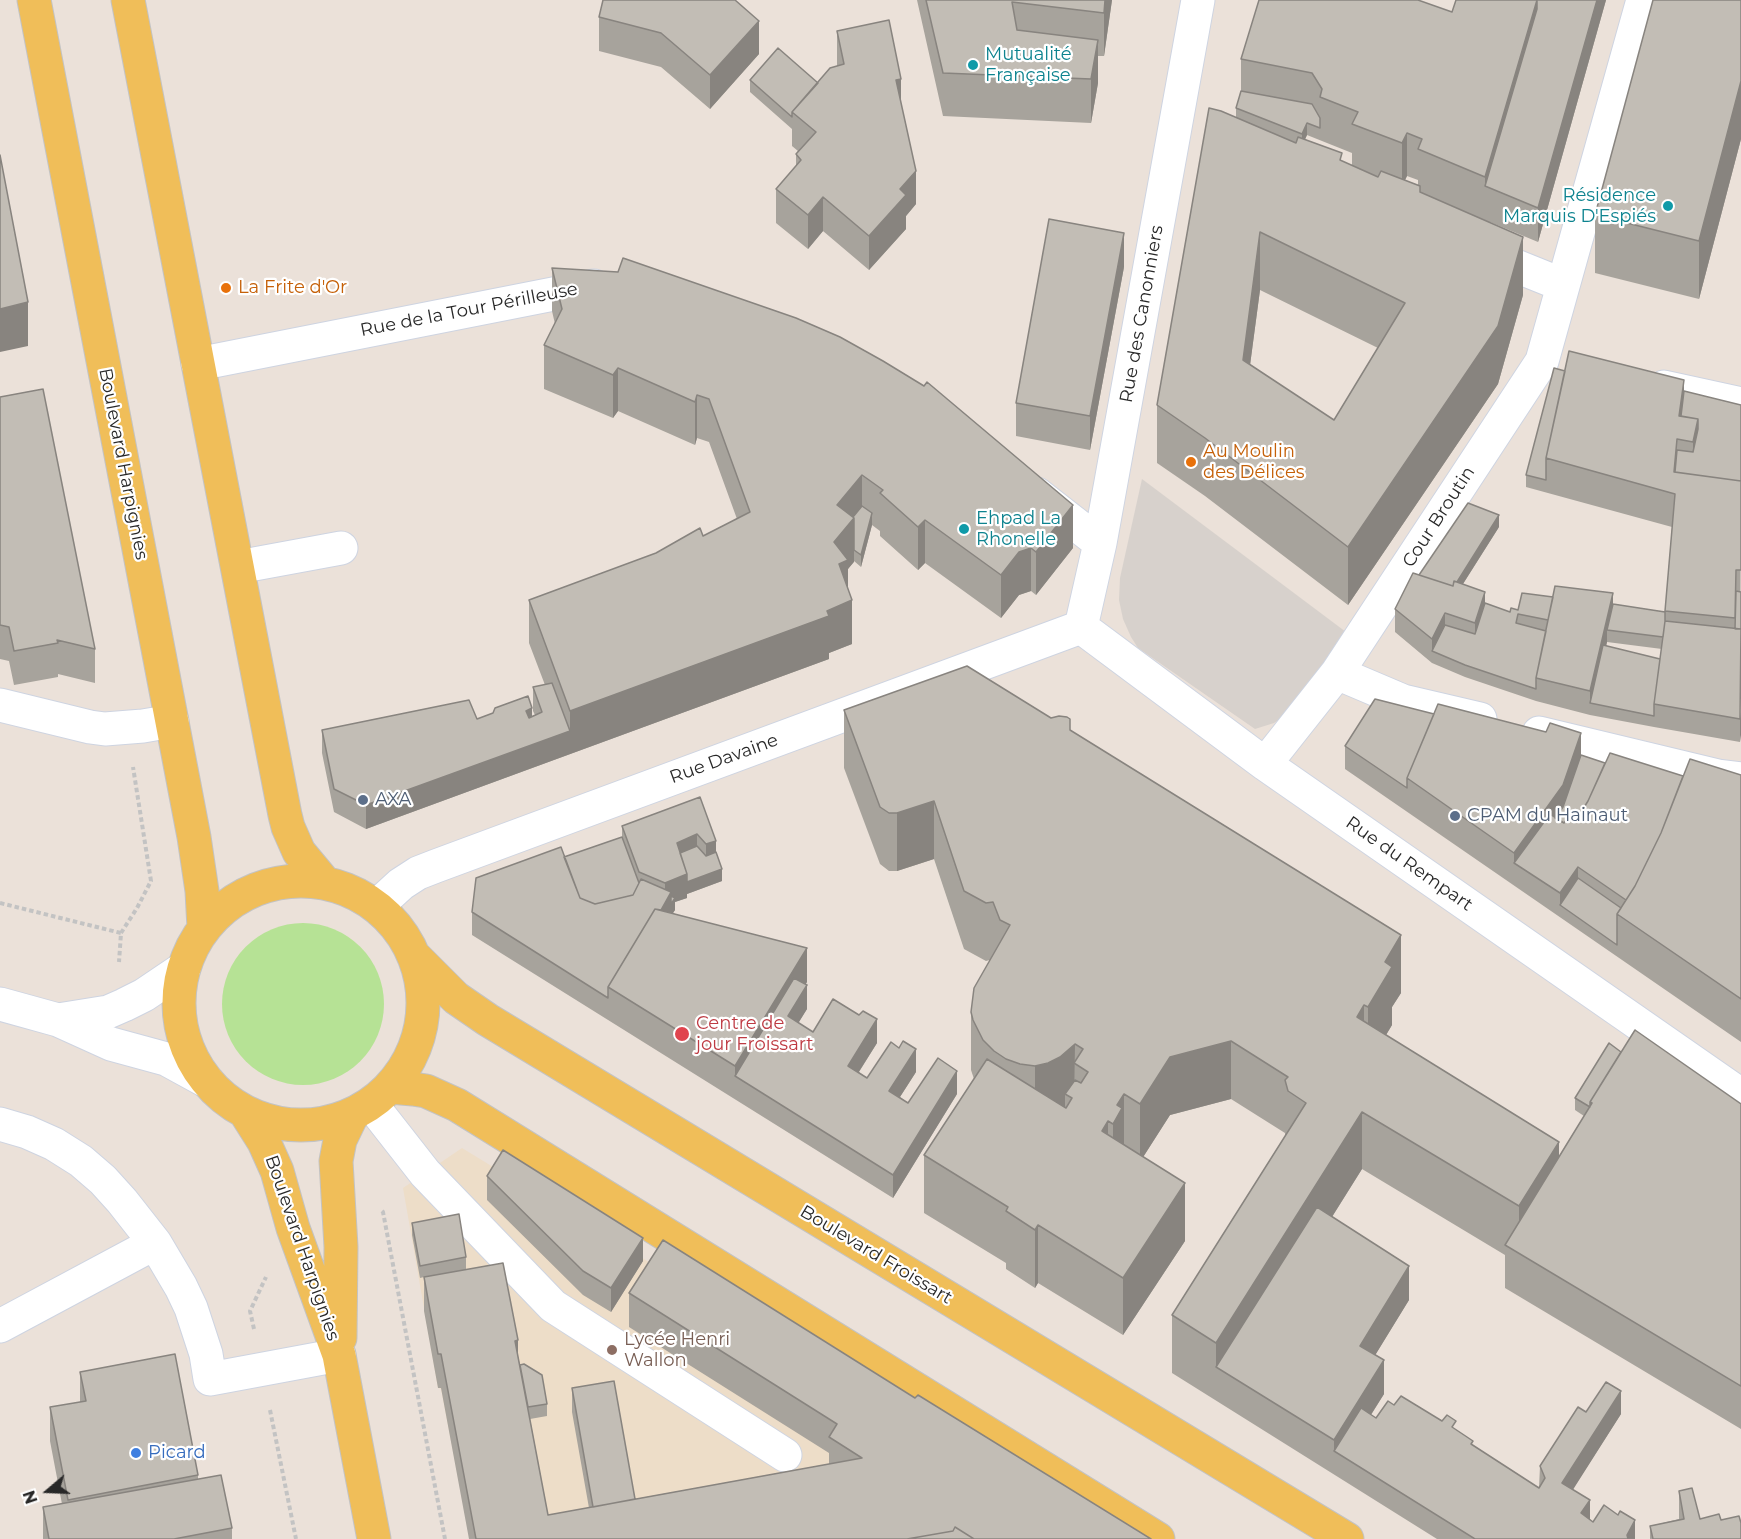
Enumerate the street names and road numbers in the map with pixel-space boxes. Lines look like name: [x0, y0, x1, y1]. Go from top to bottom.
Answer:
street label: Rue des Canonniers: [1116, 223, 1168, 405]
street label: Rue de la Tour Périlleuse: [358, 278, 580, 342]
street label: Boulevard Harpignies: [94, 366, 152, 562]
street label: Cour Broutin: [1398, 463, 1480, 571]
street label: Rue Davaine: [667, 729, 781, 789]
street label: Rue du Rempart: [1341, 812, 1477, 916]
street label: Boulevard Harpignies: [260, 1152, 344, 1344]
street label: Boulevard Froissart: [796, 1201, 956, 1309]

